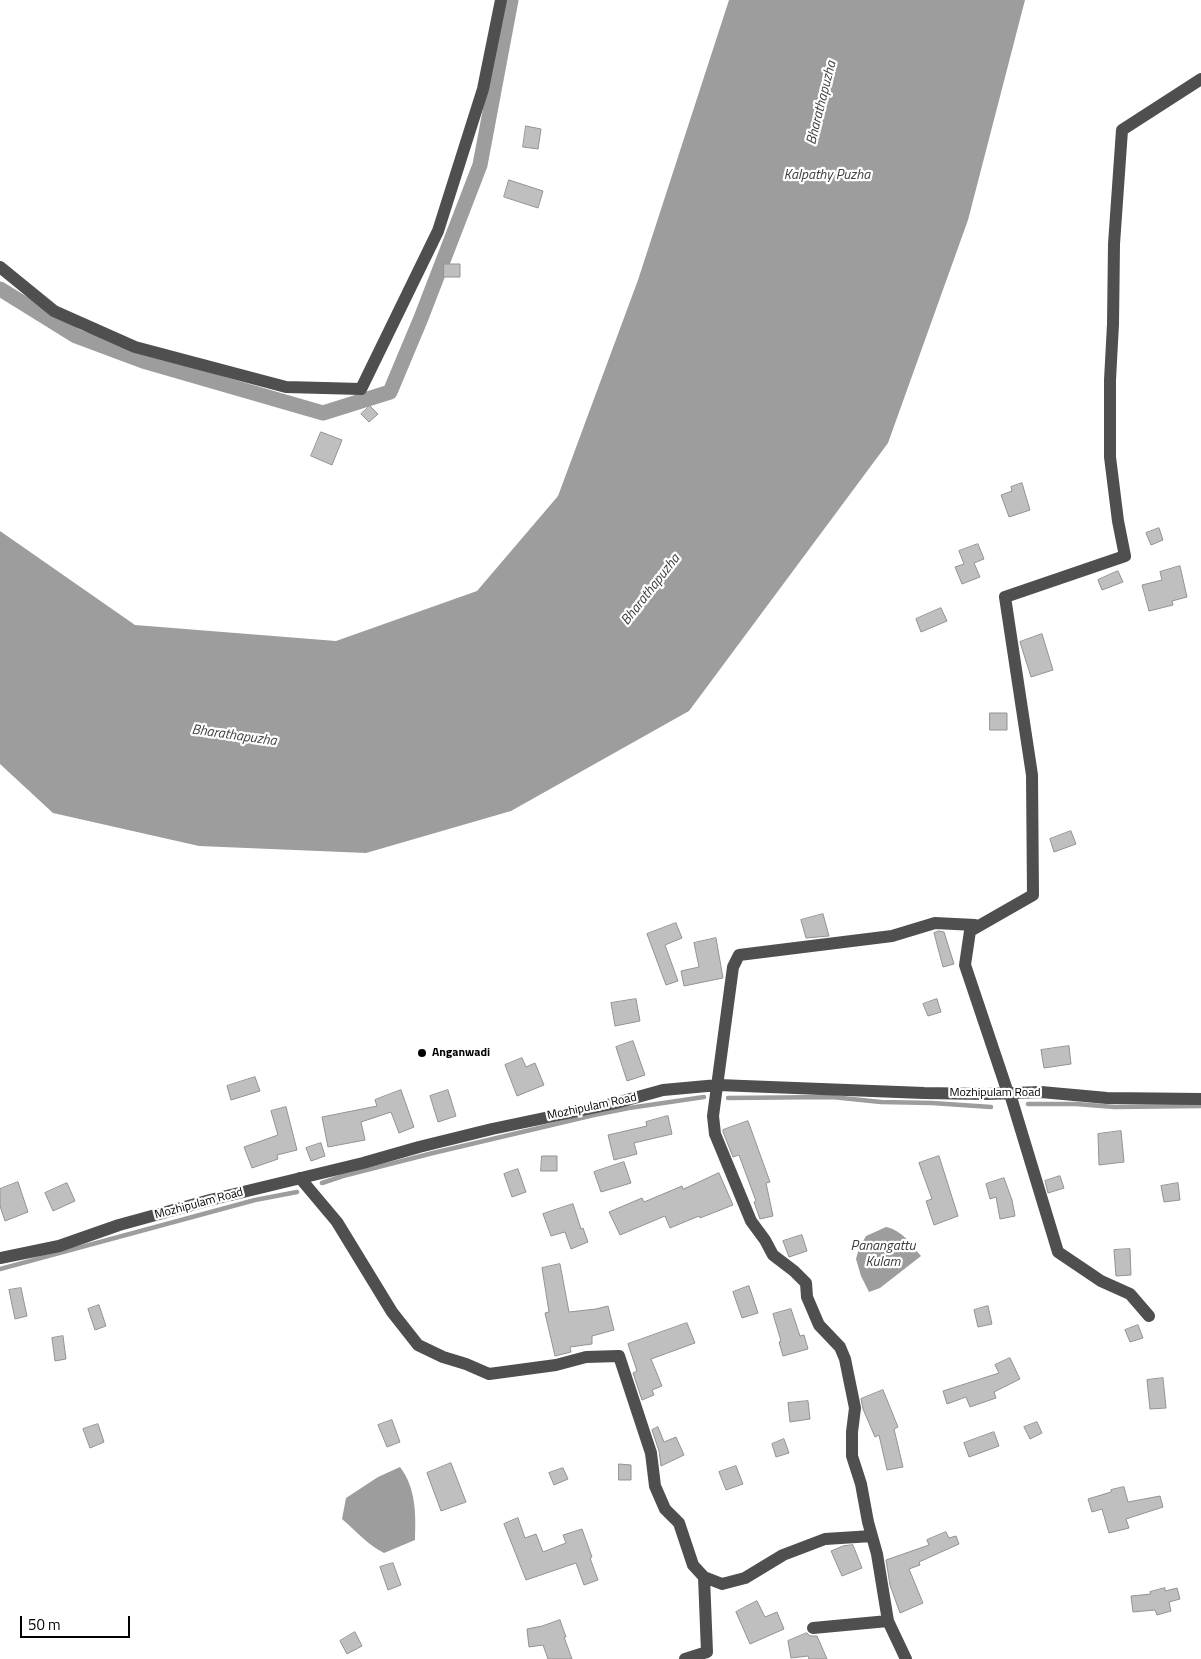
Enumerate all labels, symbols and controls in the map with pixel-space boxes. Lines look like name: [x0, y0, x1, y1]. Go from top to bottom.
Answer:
water label: Bharathapuzha: [804, 59, 840, 147]
water label: Kalpathy Puzha: [784, 168, 870, 184]
water label: Bharathapuzha: [618, 551, 684, 629]
water label: Bharathapuzha: [190, 722, 278, 750]
place label: Anganwadi: [432, 1046, 490, 1060]
marker: Anganwadi: [416, 1047, 428, 1059]
street label: Mozhipulam Road: [950, 1086, 1040, 1100]
street label: Mozhipulam Road: [546, 1090, 638, 1124]
street label: Mozhipulam Road: [153, 1185, 245, 1223]
water label: Panangattu Kulam: [850, 1239, 916, 1272]
scale bar: [22, 1606, 132, 1638]
text: 50 m: [28, 1613, 61, 1636]

